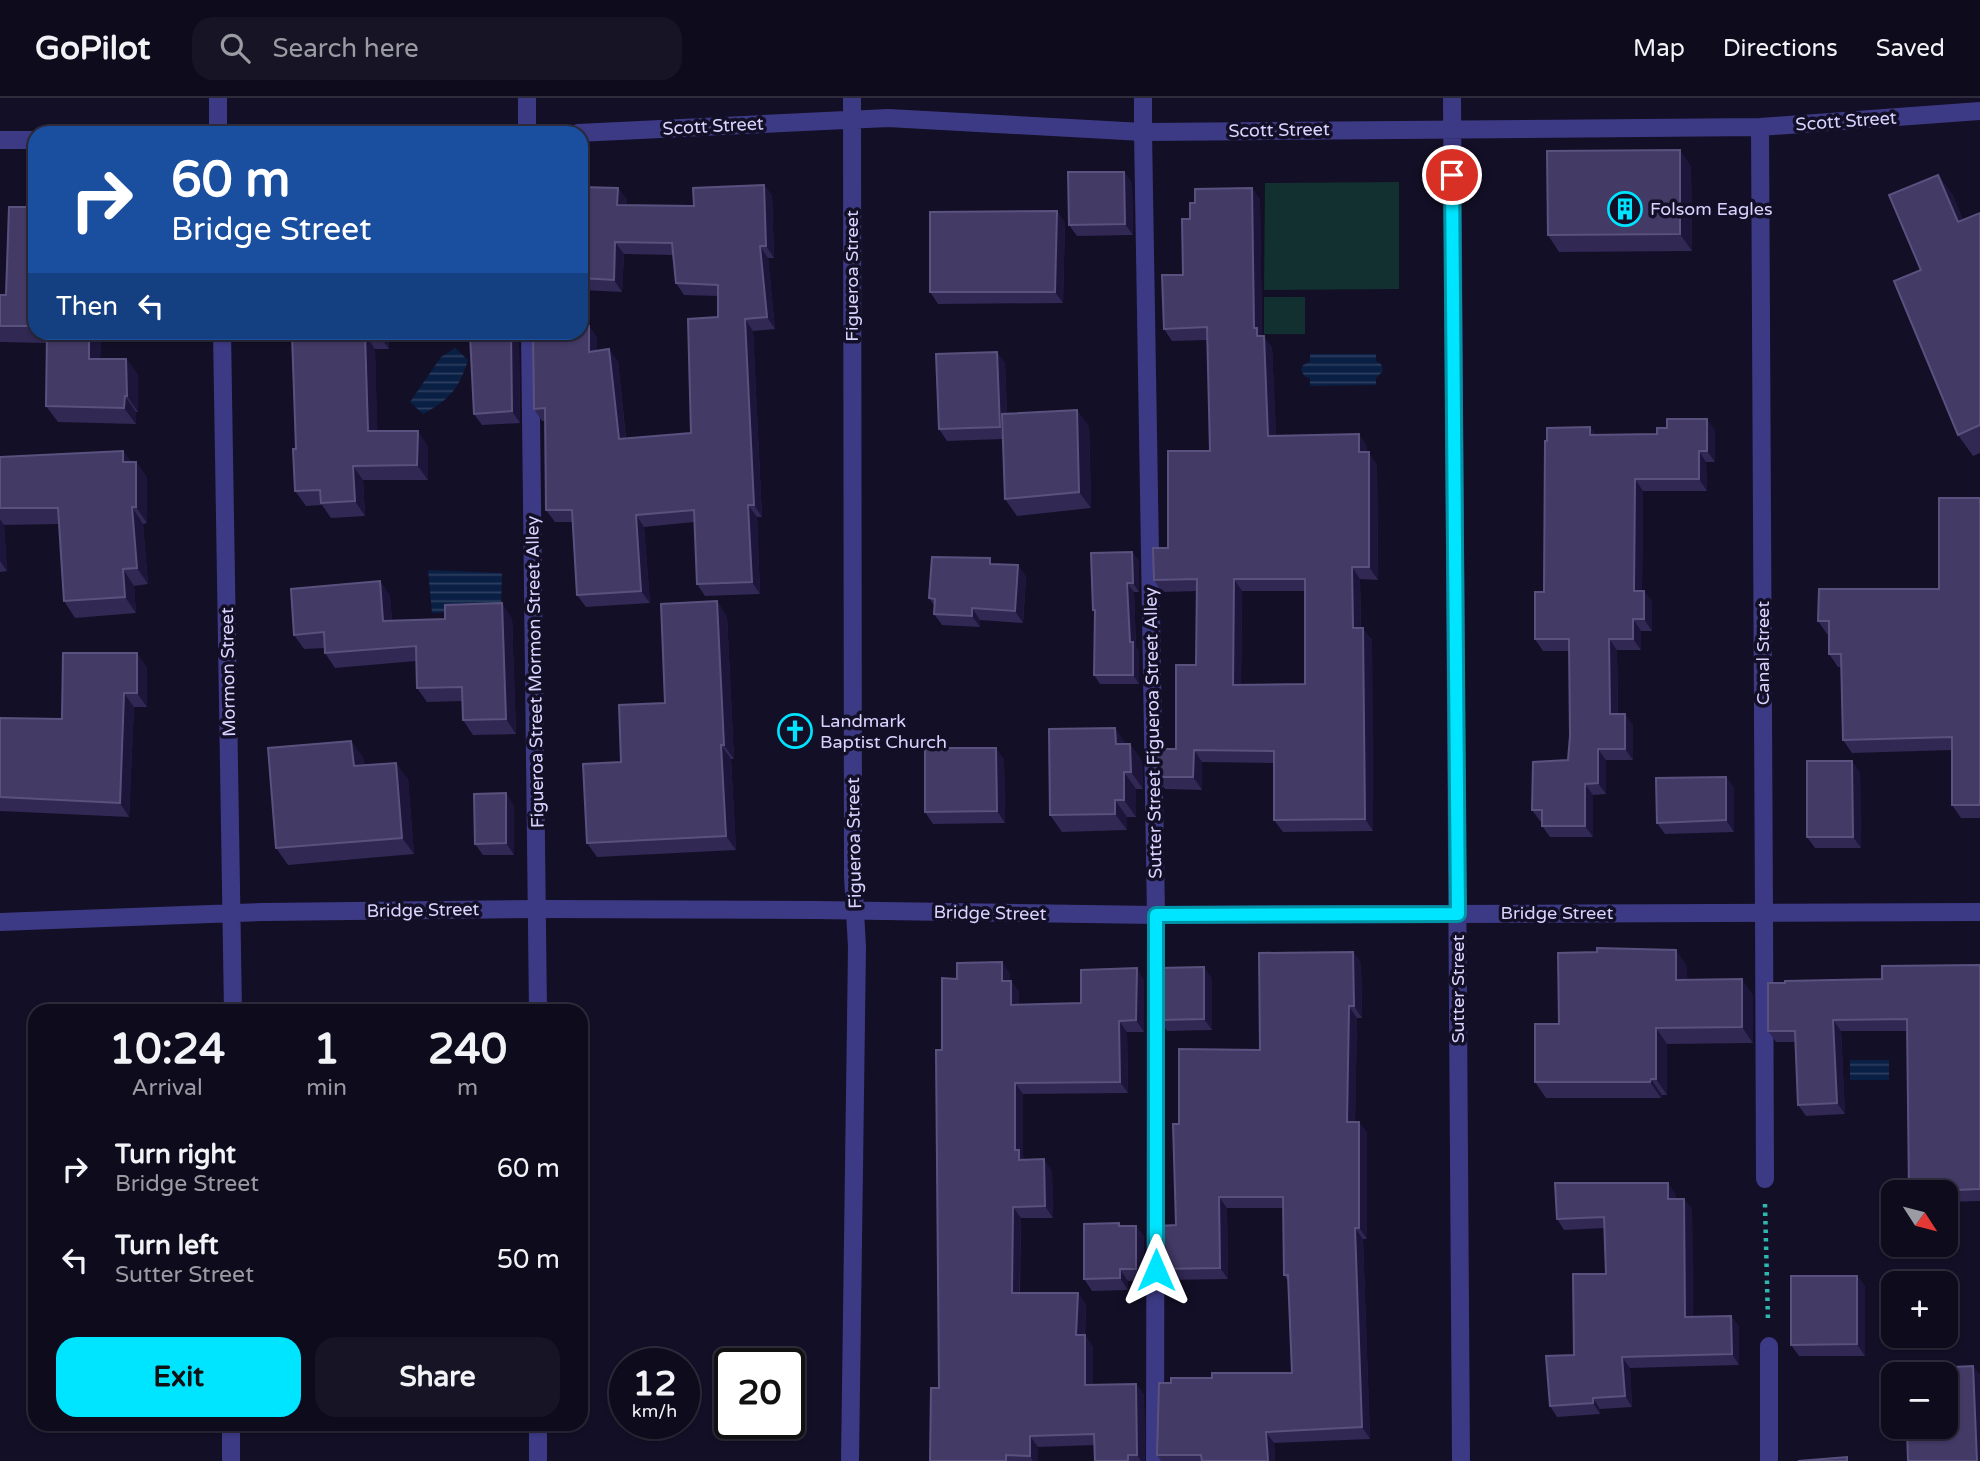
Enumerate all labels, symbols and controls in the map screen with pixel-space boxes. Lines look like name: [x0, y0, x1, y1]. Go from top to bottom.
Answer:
search box: [192, 17, 682, 80]
text: GoPilot: [35, 29, 150, 68]
icon: search: [216, 29, 254, 67]
text: Search here: [272, 33, 419, 64]
text: Map: [1633, 34, 1685, 63]
text: Directions: [1723, 34, 1838, 63]
text: Saved: [1876, 34, 1945, 63]
street label: Scott Street: [1795, 106, 1897, 136]
street label: Scott Street: [662, 112, 764, 140]
street label: Scott Street: [1228, 118, 1330, 142]
pin: [1422, 145, 1482, 205]
text: 60 m: [171, 151, 290, 210]
icon: right: [56, 154, 147, 245]
icon: arrive: [1433, 156, 1471, 194]
building icon: Folsom Eagles: [1606, 190, 1644, 228]
place label: Folsom Eagles: [1650, 198, 1773, 220]
street label: Figueroa Street: [841, 210, 863, 342]
text: Bridge Street: [171, 211, 371, 249]
icon: left: [132, 287, 170, 325]
text: Then: [56, 291, 118, 322]
street label: Figueroa Street Mormon Street Alley: [521, 515, 549, 828]
street label: Sutter Street Figueroa Street Alley: [1139, 587, 1167, 879]
street label: Canal Street: [1752, 601, 1774, 705]
street label: Mormon Street: [216, 607, 240, 737]
place label: Landmark Baptist Church: [820, 710, 947, 753]
church icon: Landmark Baptist Church: [776, 712, 814, 750]
street label: Figueroa Street: [842, 777, 866, 909]
street label: Bridge Street: [366, 898, 480, 922]
street label: Bridge Street: [933, 901, 1047, 925]
street label: Bridge Street: [1501, 902, 1613, 924]
street label: Sutter Street: [1447, 935, 1469, 1043]
text: 10:24: [109, 1024, 225, 1075]
text: 1: [313, 1024, 340, 1075]
text: 240: [428, 1024, 507, 1075]
text: Arrival: [132, 1074, 203, 1102]
text: min: [306, 1074, 347, 1102]
text: m: [457, 1074, 478, 1102]
text: Turn right: [115, 1139, 236, 1170]
icon: right: [56, 1150, 94, 1188]
text: 60 m: [497, 1153, 560, 1184]
text: Bridge Street: [115, 1170, 259, 1198]
north arrow: [1881, 1180, 1958, 1256]
map controls: [1881, 1180, 1958, 1439]
text: Turn left: [115, 1230, 218, 1261]
position arrow: [1119, 1233, 1193, 1307]
icon: left: [56, 1241, 94, 1279]
text: 50 m: [497, 1244, 560, 1275]
text: Sutter Street: [115, 1261, 254, 1289]
button: +: [1881, 1271, 1958, 1348]
button: Exit: [56, 1337, 301, 1417]
button: Share: [315, 1337, 560, 1417]
speed limit sign: 20: [714, 1348, 805, 1439]
button: −: [1881, 1362, 1958, 1439]
text: 12: [633, 1363, 676, 1405]
text: km/h: [632, 1400, 677, 1422]

